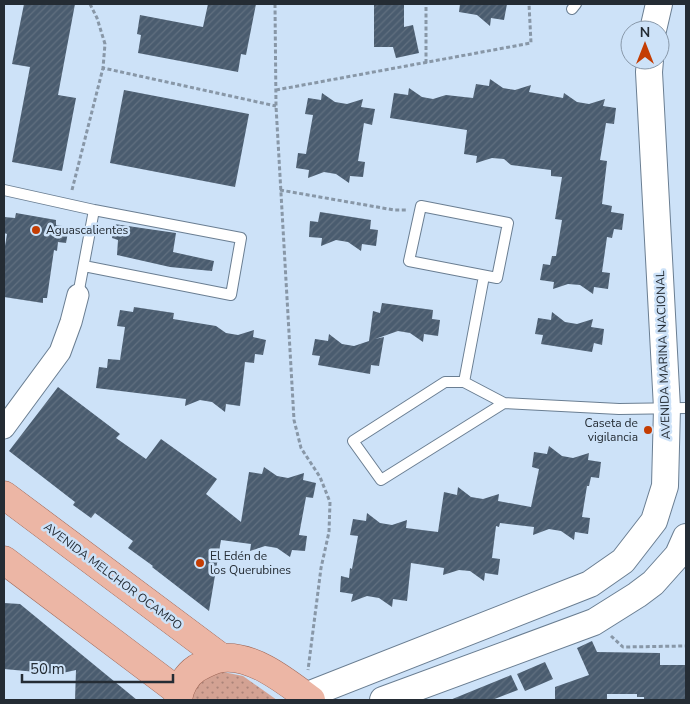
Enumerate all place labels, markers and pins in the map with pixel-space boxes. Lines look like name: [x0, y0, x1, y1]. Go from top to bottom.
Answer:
place label: Aguascalientes: [46, 222, 129, 238]
marker: Aguascalientes: [30, 224, 42, 236]
place label: Caseta de vigilancia: [585, 415, 638, 445]
marker: Caseta de vigilancia: [642, 424, 654, 436]
place label: El Edén de los Querubines: [210, 548, 291, 578]
marker: El Edén de los Querubines: [194, 557, 206, 569]

